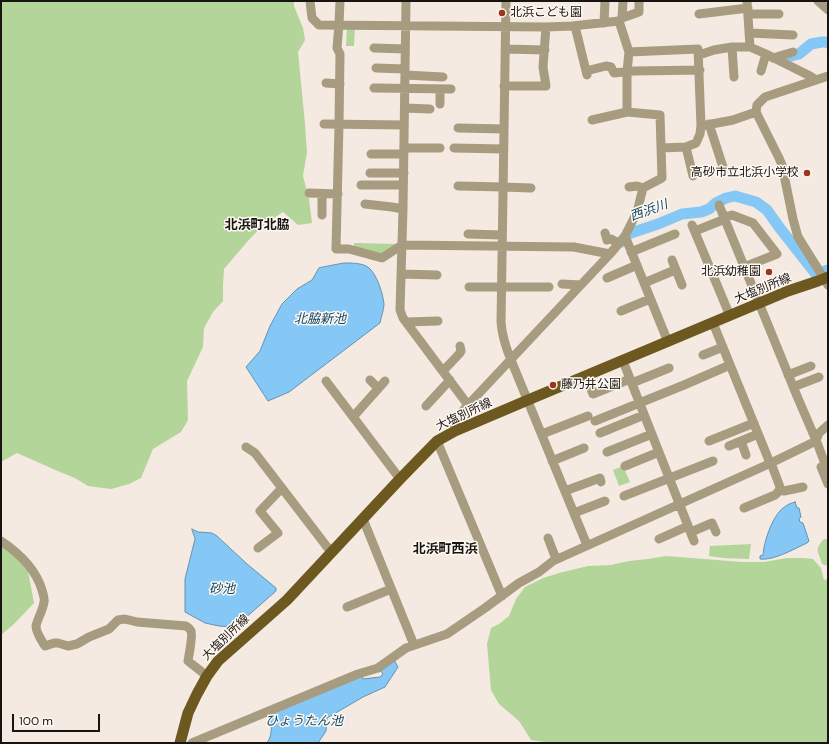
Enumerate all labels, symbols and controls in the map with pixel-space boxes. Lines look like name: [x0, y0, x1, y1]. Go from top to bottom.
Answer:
place label: 北浜こども園: [510, 6, 582, 20]
marker: 北浜こども園: [497, 8, 507, 18]
place label: 高砂市立北浜小学校: [691, 166, 799, 180]
marker: 高砂市立北浜小学校: [802, 168, 812, 178]
water label: 西浜川: [628, 197, 670, 225]
district label: 北浜町北脇: [225, 218, 289, 234]
place label: 北浜幼稚園: [701, 265, 761, 279]
marker: 北浜幼稚園: [764, 267, 774, 277]
street label: 大塩別所線: [732, 271, 794, 307]
water label: 北脇新池: [294, 312, 346, 328]
place label: 藤乃井公園: [561, 378, 621, 392]
marker: 藤乃井公園: [548, 380, 558, 390]
street label: 大塩別所線: [434, 396, 494, 434]
district label: 北浜町西浜: [413, 542, 477, 558]
water label: 砂池: [209, 582, 235, 598]
street label: 大塩別所線: [199, 612, 253, 664]
scale bar: [14, 706, 102, 732]
text: 100 m: [19, 713, 53, 729]
water label: ひょうたん池: [265, 714, 343, 730]

